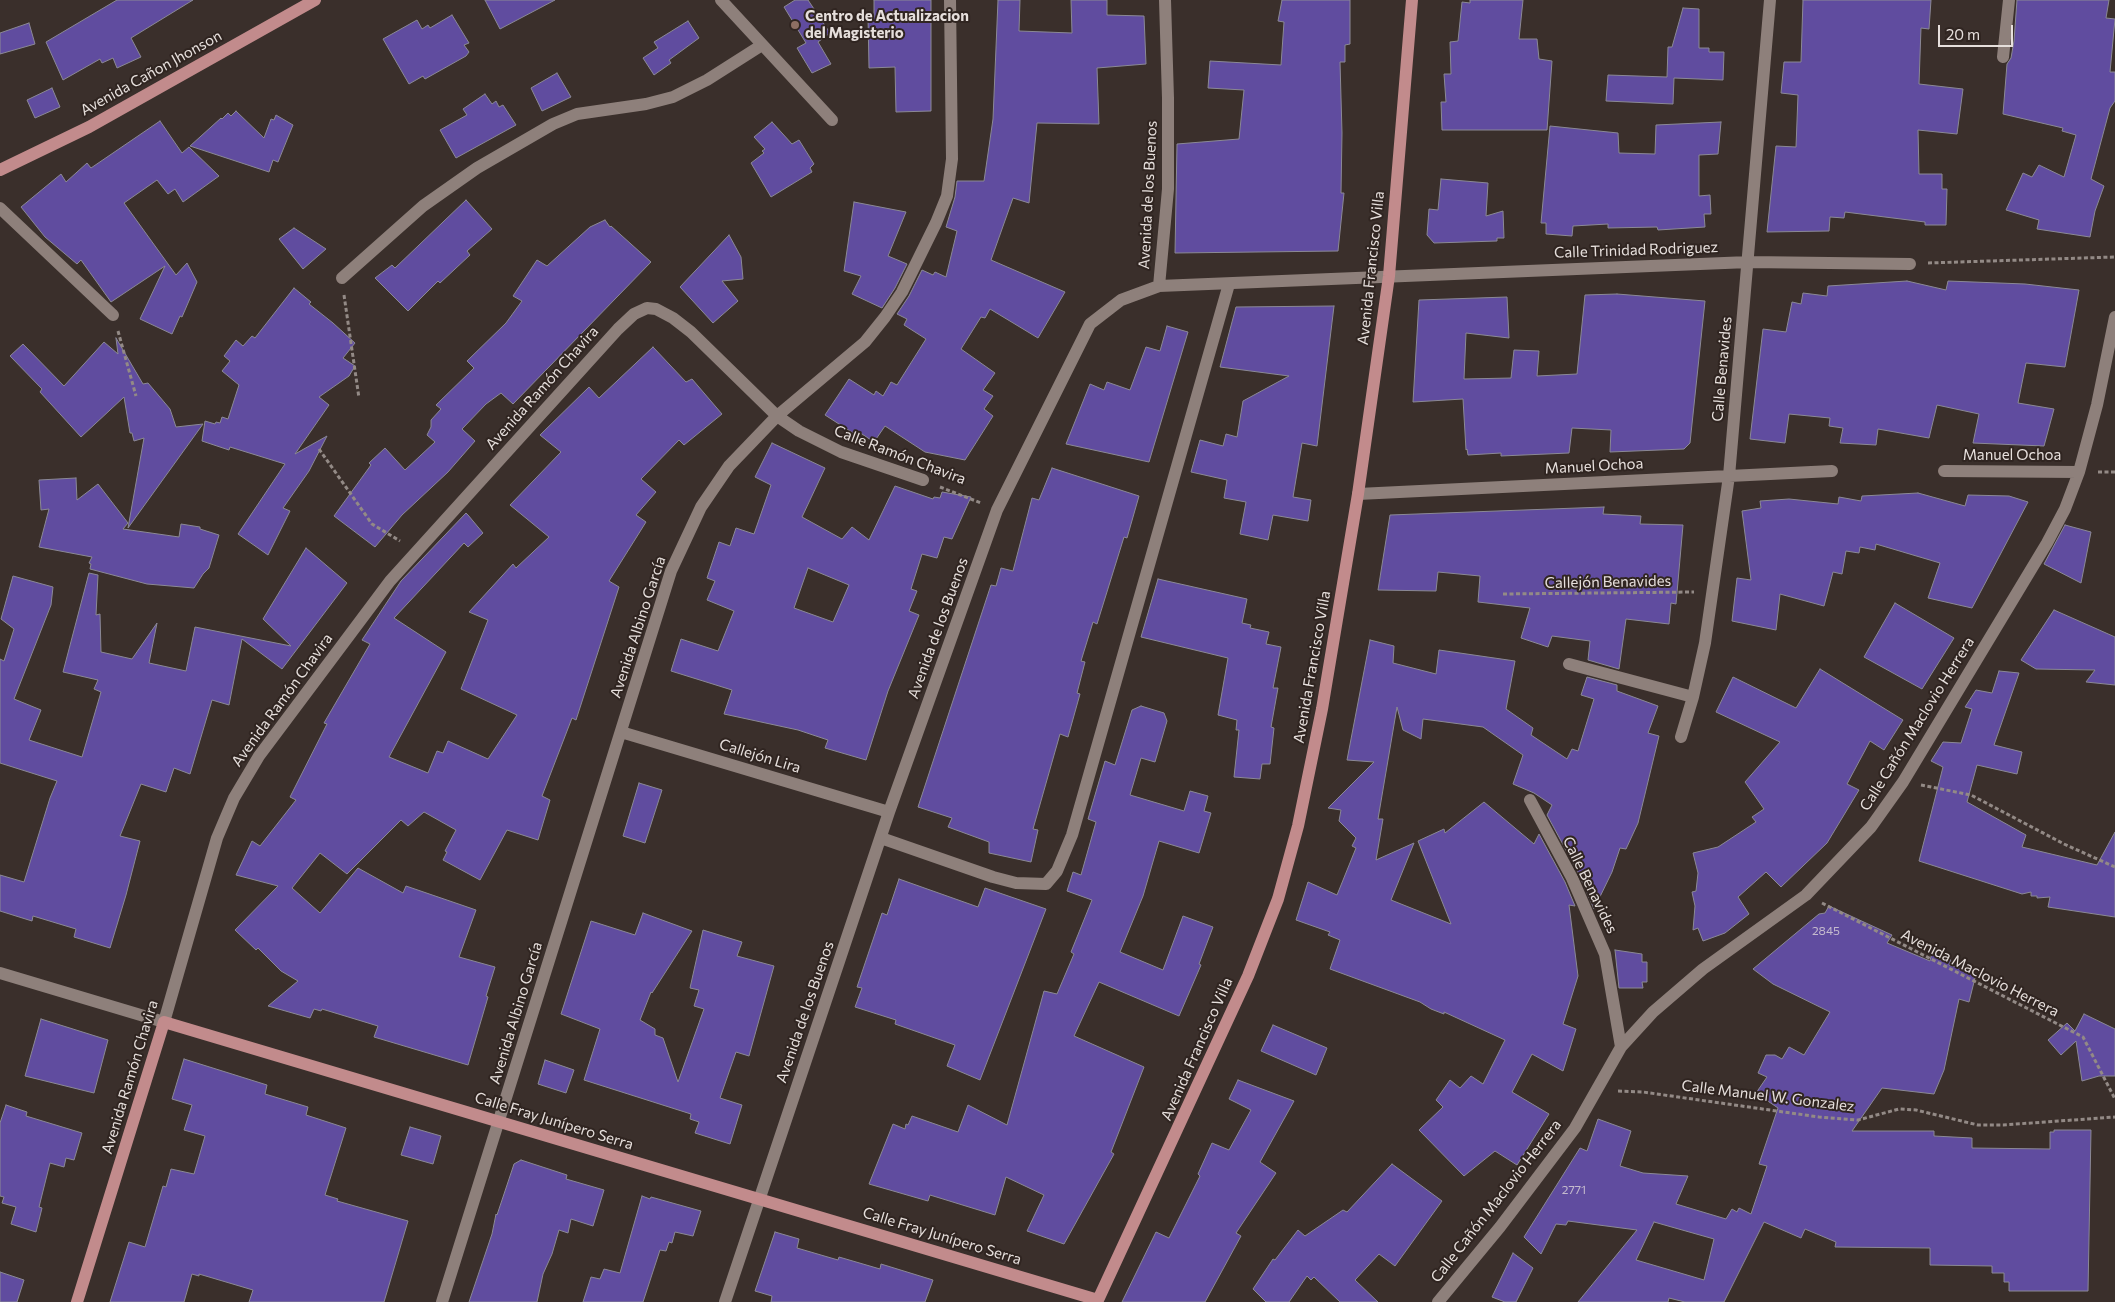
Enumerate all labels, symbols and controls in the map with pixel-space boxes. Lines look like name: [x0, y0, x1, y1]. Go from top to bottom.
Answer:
place label: Centro de Actualizacion del Magisterio: [805, 7, 969, 42]
scale bar: [1940, 15, 2015, 47]
marker: Centro de Actualizacion del Magisterio: [789, 19, 801, 31]
text: 20 m: [1946, 25, 1980, 43]
street label: Avenida Cañon Jhonson: [77, 27, 225, 119]
street label: Avenida de los Buenos: [1135, 120, 1161, 270]
street label: Avenida Francisco Villa: [1354, 190, 1388, 346]
street label: Calle Trinidad Rodriguez: [1554, 238, 1718, 262]
street label: Calle Benavides: [1708, 316, 1736, 422]
street label: Avenida Ramón Chavira: [482, 322, 602, 454]
street label: Calle Ramón Chavira: [832, 422, 968, 488]
street label: Manuel Ochoa: [1963, 446, 2061, 464]
street label: Manuel Ochoa: [1544, 454, 1644, 478]
street label: Avenida Albino García: [607, 554, 669, 700]
street label: Avenida de los Buenos: [904, 555, 972, 701]
street label: Callejón Benavides: [1544, 572, 1672, 592]
street label: Avenida Francisco Villa: [1290, 589, 1334, 745]
street label: Avenida Ramón Chavira: [228, 630, 336, 770]
street label: Calle Cañón Maclovio Herrera: [1856, 634, 1978, 814]
street label: Callejón Lira: [717, 735, 803, 777]
street label: Calle Benavides: [1559, 834, 1621, 936]
house number: 2845: [1812, 924, 1840, 938]
street label: Avenida Maclovio Herrera: [1898, 925, 2062, 1021]
street label: Avenida de los Buenos: [772, 939, 838, 1085]
street label: Avenida Albino García: [486, 940, 546, 1086]
street label: Avenida Francisco Villa: [1157, 975, 1237, 1123]
street label: Avenida Ramón Chavira: [98, 998, 162, 1156]
street label: Calle Manuel W. Gonzalez: [1681, 1076, 1855, 1116]
street label: Calle Fray Junípero Serra: [472, 1088, 636, 1154]
street label: Calle Cañón Maclovio Herrera: [1427, 1116, 1565, 1286]
house number: 2771: [1562, 1183, 1586, 1197]
street label: Calle Fray Junípero Serra: [860, 1203, 1024, 1269]

